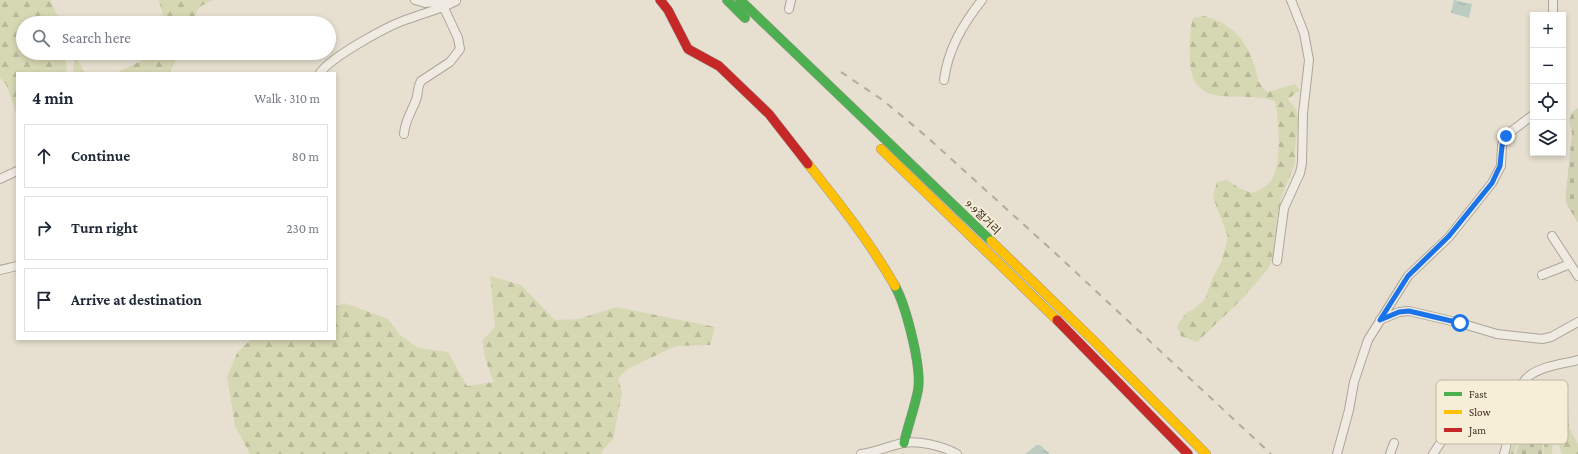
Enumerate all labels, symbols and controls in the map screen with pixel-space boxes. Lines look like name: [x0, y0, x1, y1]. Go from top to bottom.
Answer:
map controls: [1530, 12, 1566, 156]
button: +: [1530, 12, 1566, 48]
search box: [16, 16, 336, 60]
icon: search: [30, 27, 52, 49]
text: Search here: [62, 30, 131, 46]
button: −: [1530, 48, 1566, 84]
button: locate: [1530, 84, 1566, 120]
text: 4 min: [32, 89, 74, 108]
text: Walk · 310 m: [254, 91, 320, 106]
button: layers: [1530, 120, 1566, 156]
route end: [1497, 127, 1515, 145]
icon: ahead: [33, 145, 55, 167]
text: Continue: [71, 148, 130, 164]
text: 80 m: [292, 149, 319, 164]
street label: 9·9절거리: [963, 197, 1003, 237]
icon: right: [33, 217, 55, 239]
text: Turn right: [71, 220, 138, 236]
text: 230 m: [286, 221, 319, 236]
icon: arrive: [33, 289, 55, 311]
text: Arrive at destination: [71, 292, 202, 308]
route start: [1451, 314, 1469, 332]
legend: [1436, 380, 1568, 444]
text: Fast: [1469, 388, 1488, 400]
text: Slow: [1469, 406, 1491, 418]
text: Jam: [1468, 424, 1486, 437]

